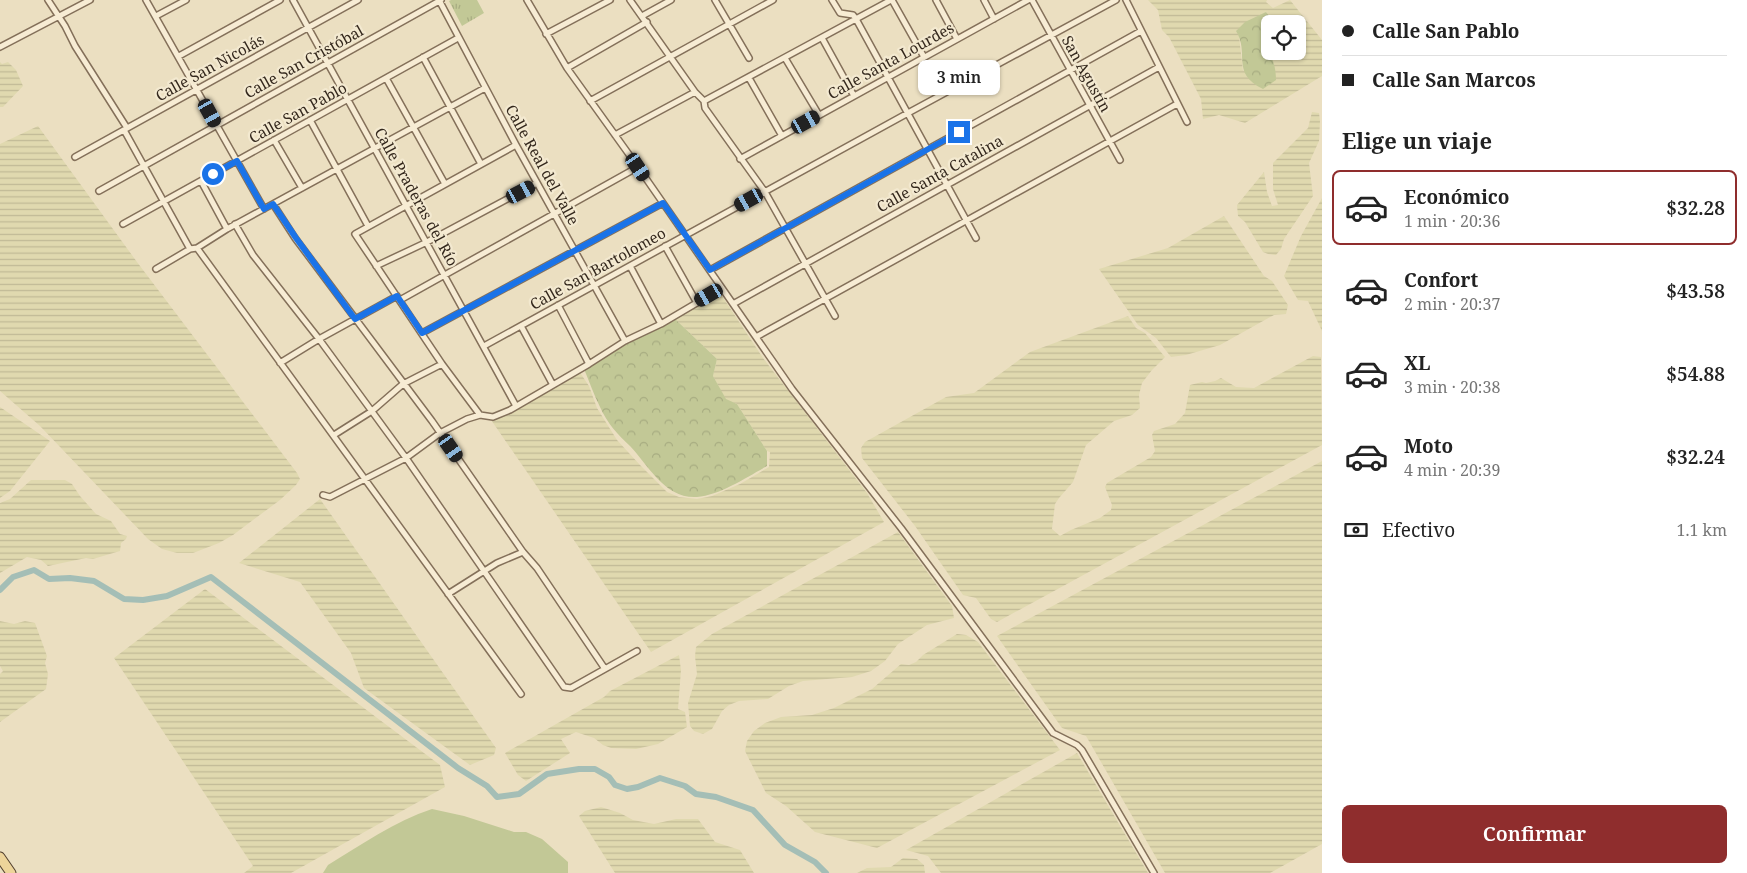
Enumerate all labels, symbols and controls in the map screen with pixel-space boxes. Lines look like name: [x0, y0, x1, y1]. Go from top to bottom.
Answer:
map controls: [1261, 15, 1306, 60]
button: locate: [1261, 15, 1306, 60]
street label: Calle Santa Lourdes: [824, 17, 957, 103]
text: Calle San Pablo: [1372, 18, 1520, 44]
street label: Calle San Cristóbal: [240, 20, 367, 102]
street label: Calle San Nicolás: [152, 29, 268, 105]
street label: San Agustín: [1058, 32, 1116, 116]
callout: 3 min: [918, 59, 1000, 94]
text: 3 min: [937, 66, 981, 88]
text: Calle San Marcos: [1372, 67, 1536, 93]
street label: Calle San Pablo: [245, 77, 350, 147]
car: [196, 96, 223, 130]
street label: Calle Real del Valle: [502, 101, 584, 228]
car: [789, 108, 822, 136]
route end: [948, 121, 970, 143]
street label: Calle Praderas del Río: [370, 124, 463, 269]
text: Elige un viaje: [1342, 125, 1492, 155]
street label: Calle Santa Catalina: [873, 130, 1006, 216]
car: [623, 150, 652, 184]
route start: [202, 163, 224, 185]
car: [504, 178, 537, 206]
text: Económico: [1404, 184, 1510, 210]
icon: car: [1344, 185, 1389, 230]
car: [732, 186, 765, 214]
text: $32.28: [1666, 195, 1725, 221]
text: 1 min · 20:36: [1404, 210, 1500, 232]
street label: Calle San Bartolomeo: [526, 222, 669, 314]
text: Confort: [1404, 267, 1478, 293]
icon: car: [1344, 268, 1389, 313]
text: $43.58: [1666, 278, 1725, 304]
car: [692, 281, 725, 309]
text: 2 min · 20:37: [1404, 293, 1500, 315]
text: XL: [1404, 350, 1430, 376]
icon: car: [1344, 351, 1389, 396]
text: $54.88: [1666, 361, 1725, 387]
text: 3 min · 20:38: [1404, 376, 1500, 398]
car: [436, 431, 465, 465]
text: Moto: [1404, 433, 1453, 459]
icon: car: [1344, 434, 1389, 479]
text: $32.24: [1666, 444, 1725, 470]
text: 4 min · 20:39: [1404, 459, 1500, 481]
icon: cash: [1342, 516, 1370, 544]
text: Efectivo: [1382, 517, 1455, 543]
text: 1.1 km: [1676, 519, 1727, 541]
button: Confirmar: [1342, 805, 1727, 863]

